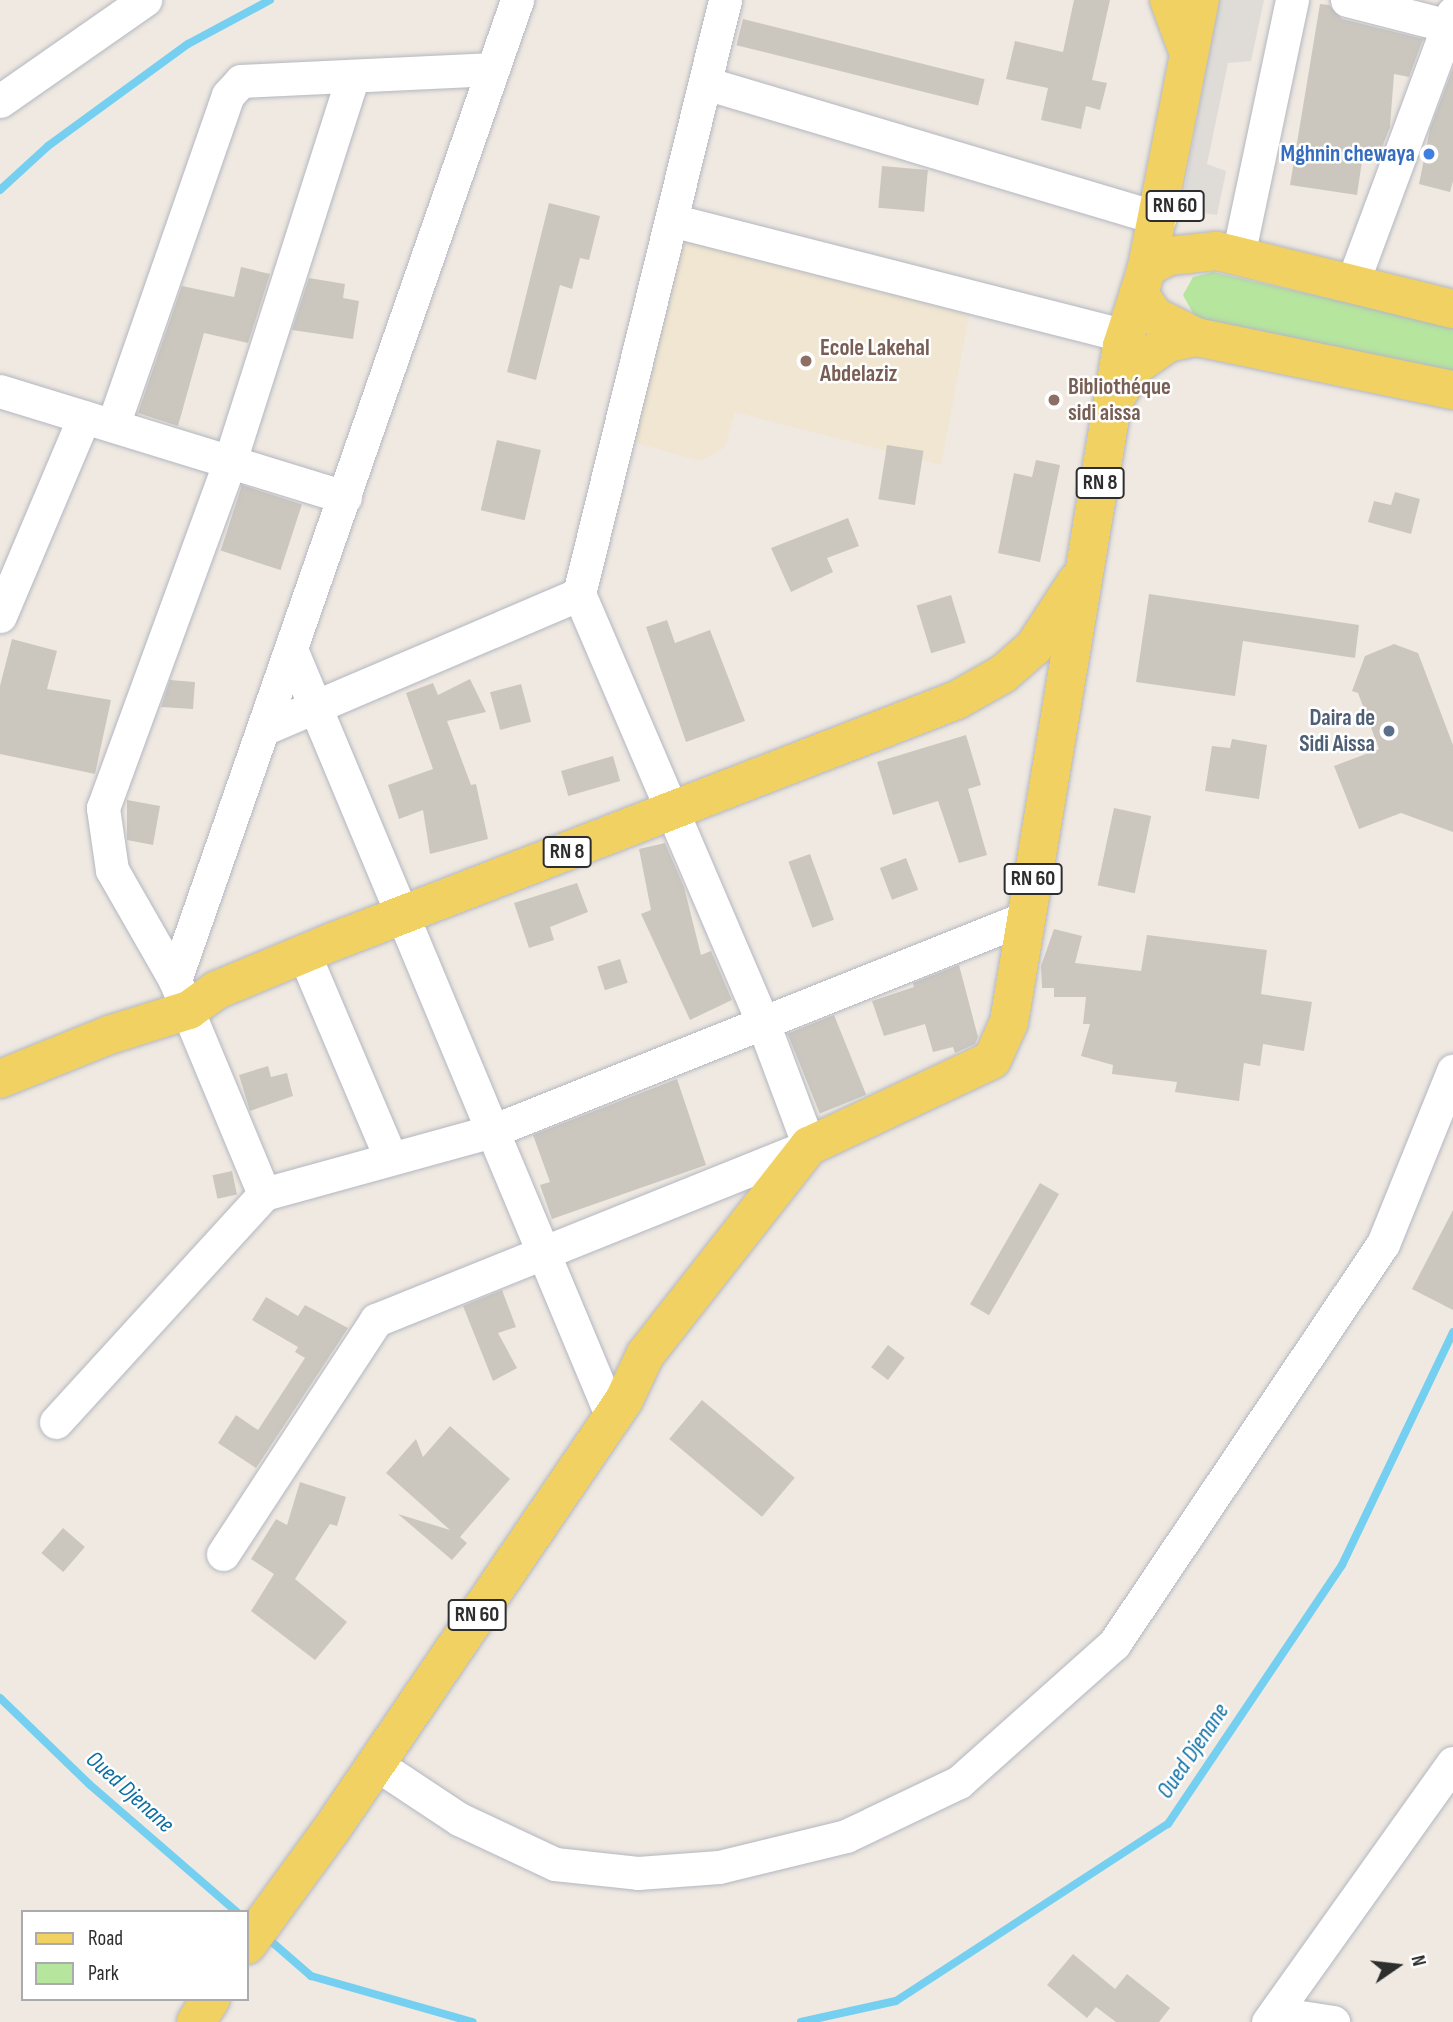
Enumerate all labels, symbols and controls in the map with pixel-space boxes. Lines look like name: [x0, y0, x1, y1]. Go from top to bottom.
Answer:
place label: Mghnin chewaya: [1281, 140, 1415, 168]
marker: Mghnin chewaya: [1421, 146, 1437, 162]
road number: RN 60: [1145, 188, 1205, 224]
place label: Ecole Lakehal Abdelaziz: [820, 334, 930, 388]
marker: Ecole Lakehal Abdelaziz: [798, 353, 814, 369]
place label: Bibliothéque sidi aissa: [1068, 373, 1171, 427]
marker: Bibliothéque sidi aissa: [1046, 392, 1062, 408]
road number: RN 8: [1076, 466, 1124, 500]
place label: Daira de Sidi Aissa: [1299, 704, 1375, 758]
marker: Daira de Sidi Aissa: [1381, 723, 1397, 739]
road number: RN 8: [542, 834, 592, 870]
road number: RN 60: [1003, 862, 1063, 896]
road number: RN 60: [447, 1598, 507, 1632]
water label: Oued Djenane: [1151, 1698, 1235, 1804]
water label: Oued Djenane: [80, 1745, 180, 1839]
legend: [21, 1910, 248, 2001]
text: Road: [88, 1926, 123, 1951]
north arrow: [1362, 1931, 1432, 2001]
text: N: [1405, 1953, 1430, 1969]
text: Park: [88, 1961, 119, 1986]

